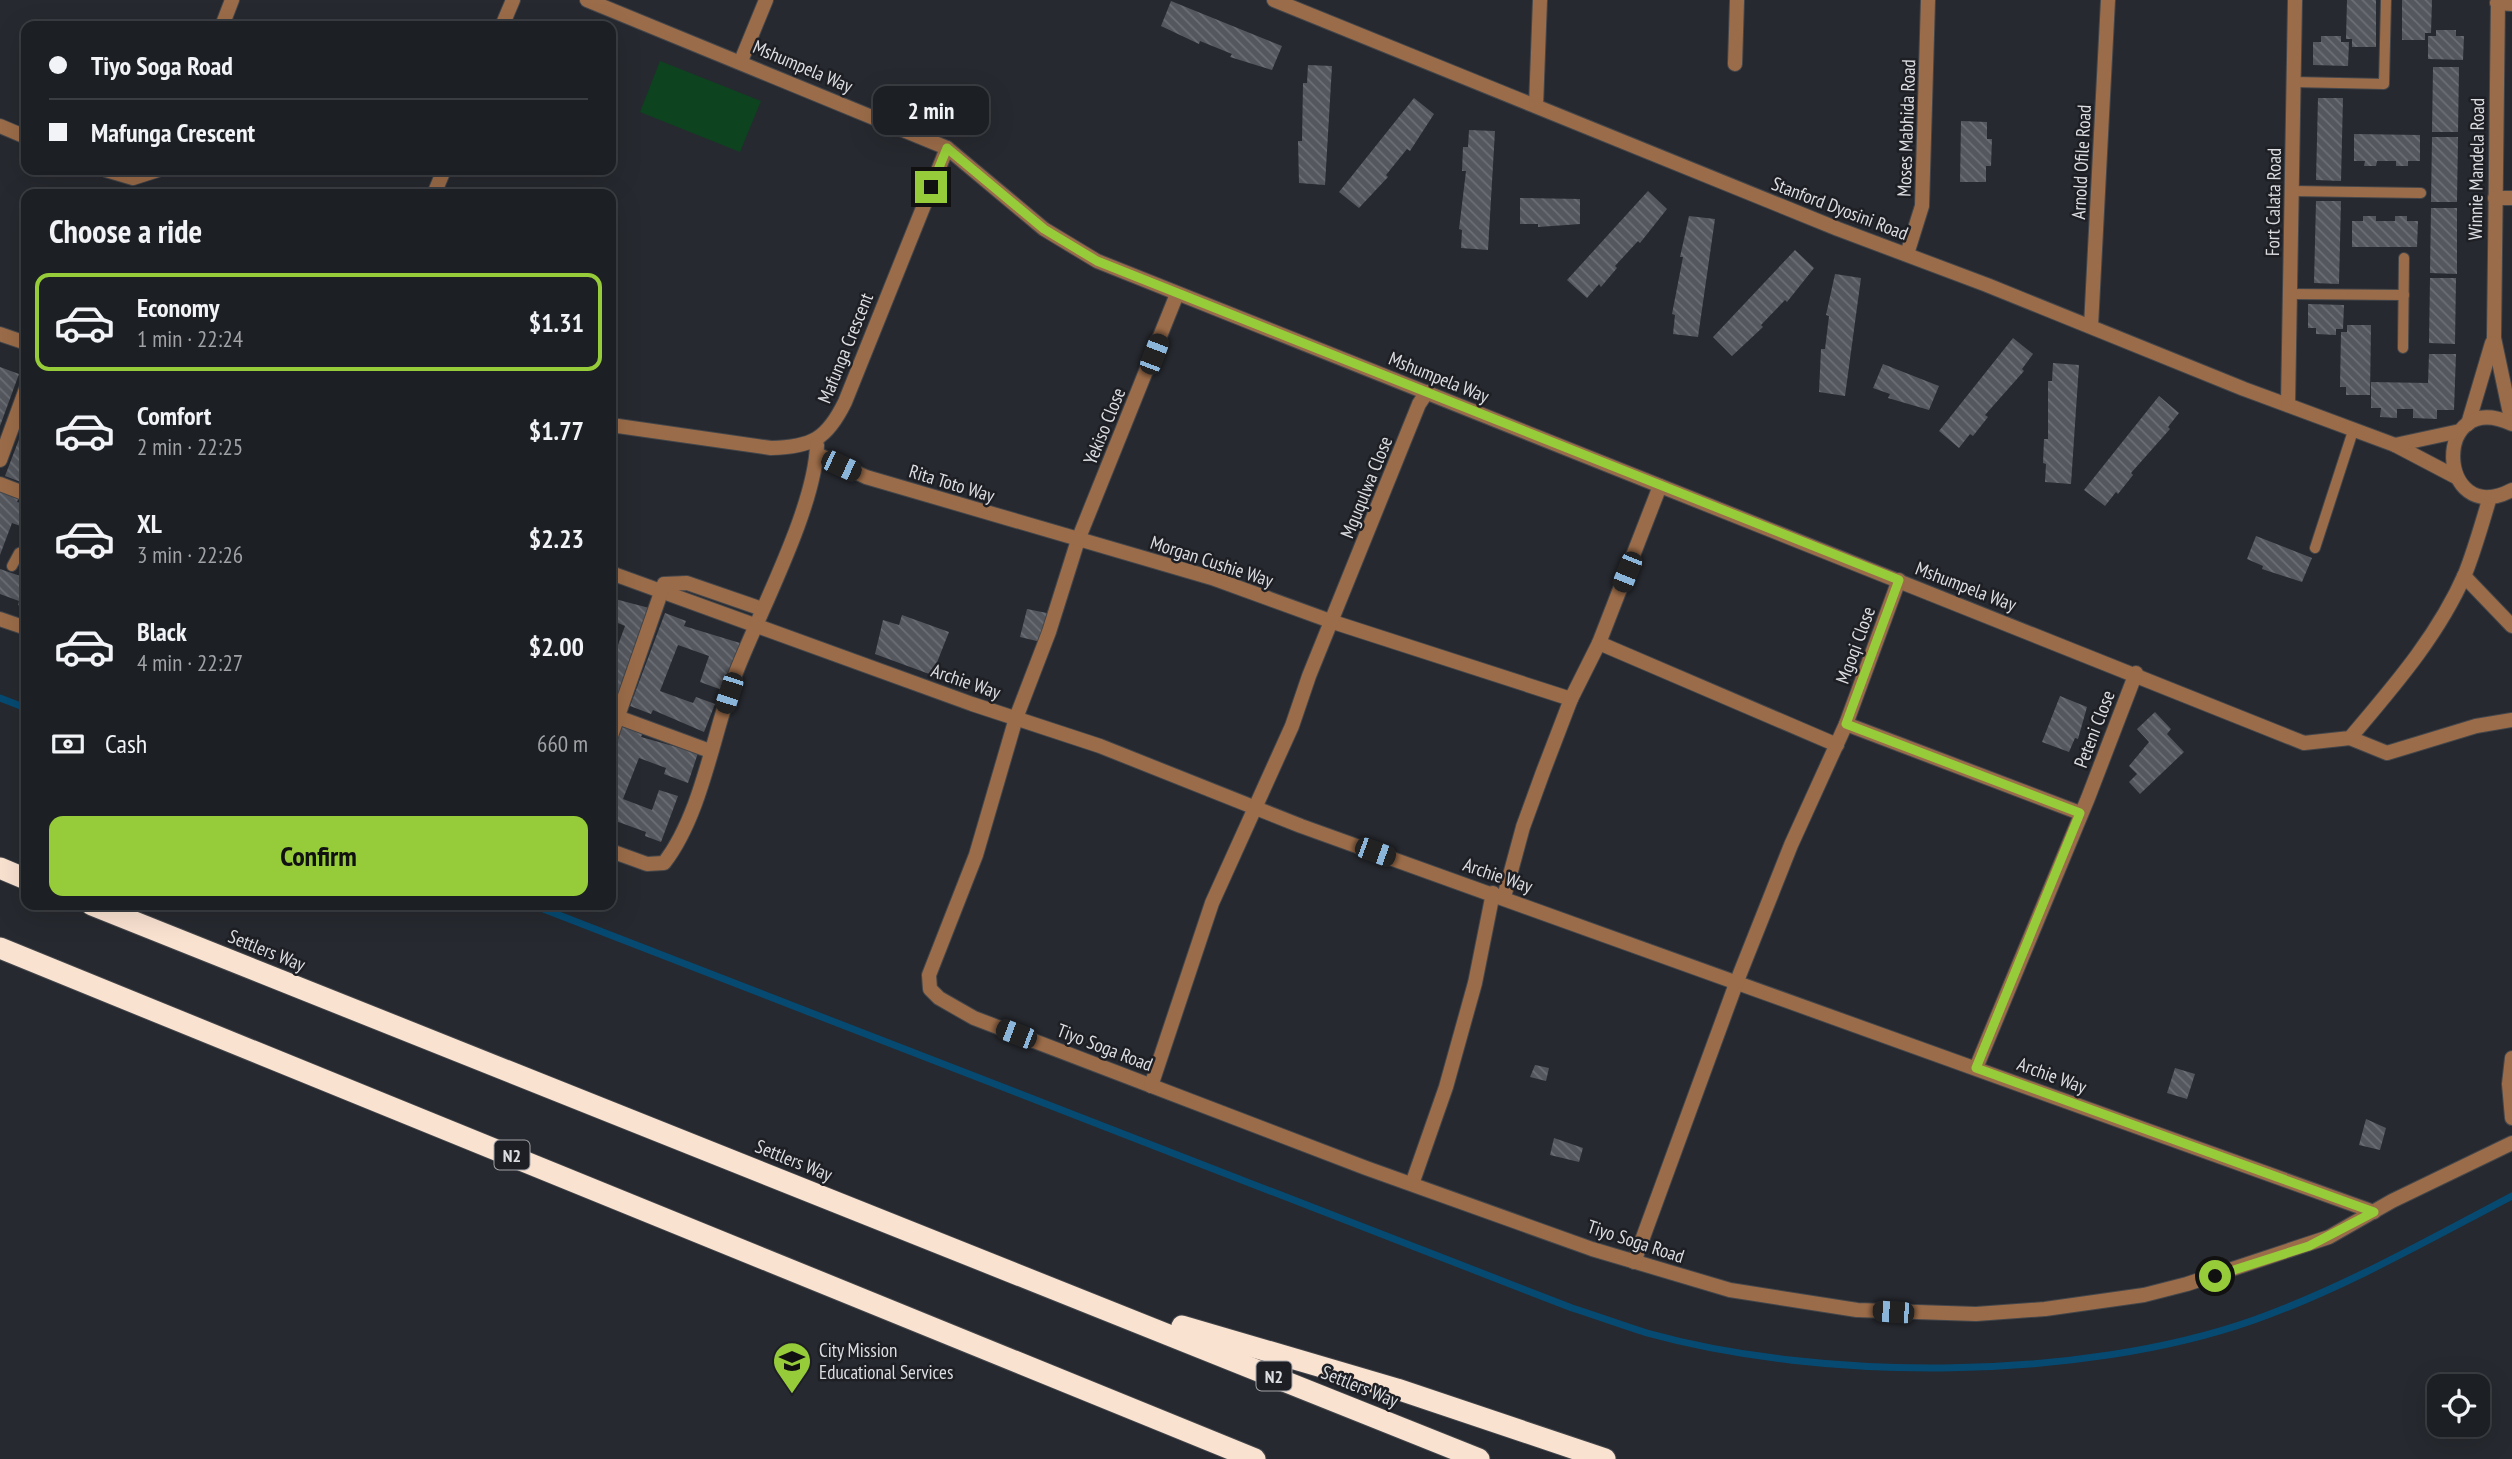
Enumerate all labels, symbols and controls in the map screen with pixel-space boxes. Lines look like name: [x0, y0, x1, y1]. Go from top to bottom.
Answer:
street label: Mshumpela Way: [749, 34, 857, 98]
text: Tiyo Soga Road: [91, 49, 233, 82]
street label: Moses Mabhida Road: [1892, 59, 1920, 197]
callout: 2 min: [873, 86, 989, 134]
text: 2 min: [908, 96, 954, 125]
street label: Winnie Mandela Road: [2463, 98, 2489, 240]
street label: Arnold Ofile Road: [2066, 104, 2096, 220]
text: Mafunga Crescent: [91, 116, 255, 149]
street label: Fort Calata Road: [2260, 148, 2286, 256]
route end: [915, 171, 947, 203]
street label: Stanford Dyosini Road: [1768, 171, 1912, 245]
text: Choose a ride: [49, 210, 202, 252]
street label: Mafunga Crescent: [812, 289, 878, 407]
icon: car: [53, 291, 116, 354]
text: Economy: [137, 291, 219, 324]
text: $1.31: [529, 306, 584, 339]
text: 1 min · 22:24: [137, 324, 243, 353]
car: [1137, 331, 1172, 377]
street label: Mshumpela Way: [1385, 346, 1494, 408]
street label: Yekiso Close: [1078, 384, 1130, 468]
icon: car: [53, 399, 116, 462]
text: Comfort: [137, 399, 211, 432]
text: $1.77: [529, 414, 584, 447]
text: 2 min · 22:25: [137, 432, 243, 461]
street label: Mguqulwa Close: [1335, 432, 1397, 542]
car: [818, 448, 865, 484]
street label: Rita Toto Way: [906, 459, 999, 508]
icon: car: [53, 507, 116, 570]
text: XL: [137, 507, 162, 540]
text: $2.23: [529, 522, 584, 555]
street label: Morgan Cushie Way: [1148, 530, 1277, 592]
text: 3 min · 22:26: [137, 540, 243, 569]
car: [1610, 549, 1645, 595]
street label: Mshumpela Way: [1912, 556, 2021, 617]
street label: Mgoqi Close: [1830, 603, 1880, 687]
icon: car: [53, 615, 116, 678]
text: Black: [137, 615, 187, 648]
text: $2.00: [529, 630, 584, 663]
text: 4 min · 22:27: [137, 648, 243, 677]
street label: Archie Way: [928, 658, 1005, 704]
car: [713, 670, 746, 716]
street label: Peteni Close: [2068, 687, 2120, 771]
icon: cash: [49, 725, 87, 763]
text: Cash: [105, 727, 147, 760]
text: 660 m: [537, 729, 588, 758]
button: Confirm: [49, 816, 588, 896]
car: [1352, 835, 1399, 869]
street label: Archie Way: [1460, 852, 1537, 898]
street label: Settlers Way: [225, 924, 310, 977]
car: [993, 1017, 1040, 1051]
street label: Tiyo Soga Road: [1054, 1018, 1156, 1076]
street label: Archie Way: [2014, 1051, 2091, 1099]
street label: Settlers Way: [752, 1134, 837, 1187]
road number: N2: [494, 1140, 530, 1170]
street label: Tiyo Soga Road: [1584, 1214, 1688, 1268]
route start: [2199, 1260, 2231, 1292]
car: [1872, 1300, 1915, 1324]
place label: City Mission Educational Services: [819, 1338, 953, 1384]
school or university icon: City Mission Educational Services: [771, 1340, 813, 1395]
street label: Settlers Way: [1318, 1360, 1403, 1413]
road number: N2: [1256, 1362, 1292, 1391]
map controls: [2427, 1374, 2490, 1437]
button: locate: [2427, 1374, 2490, 1437]

